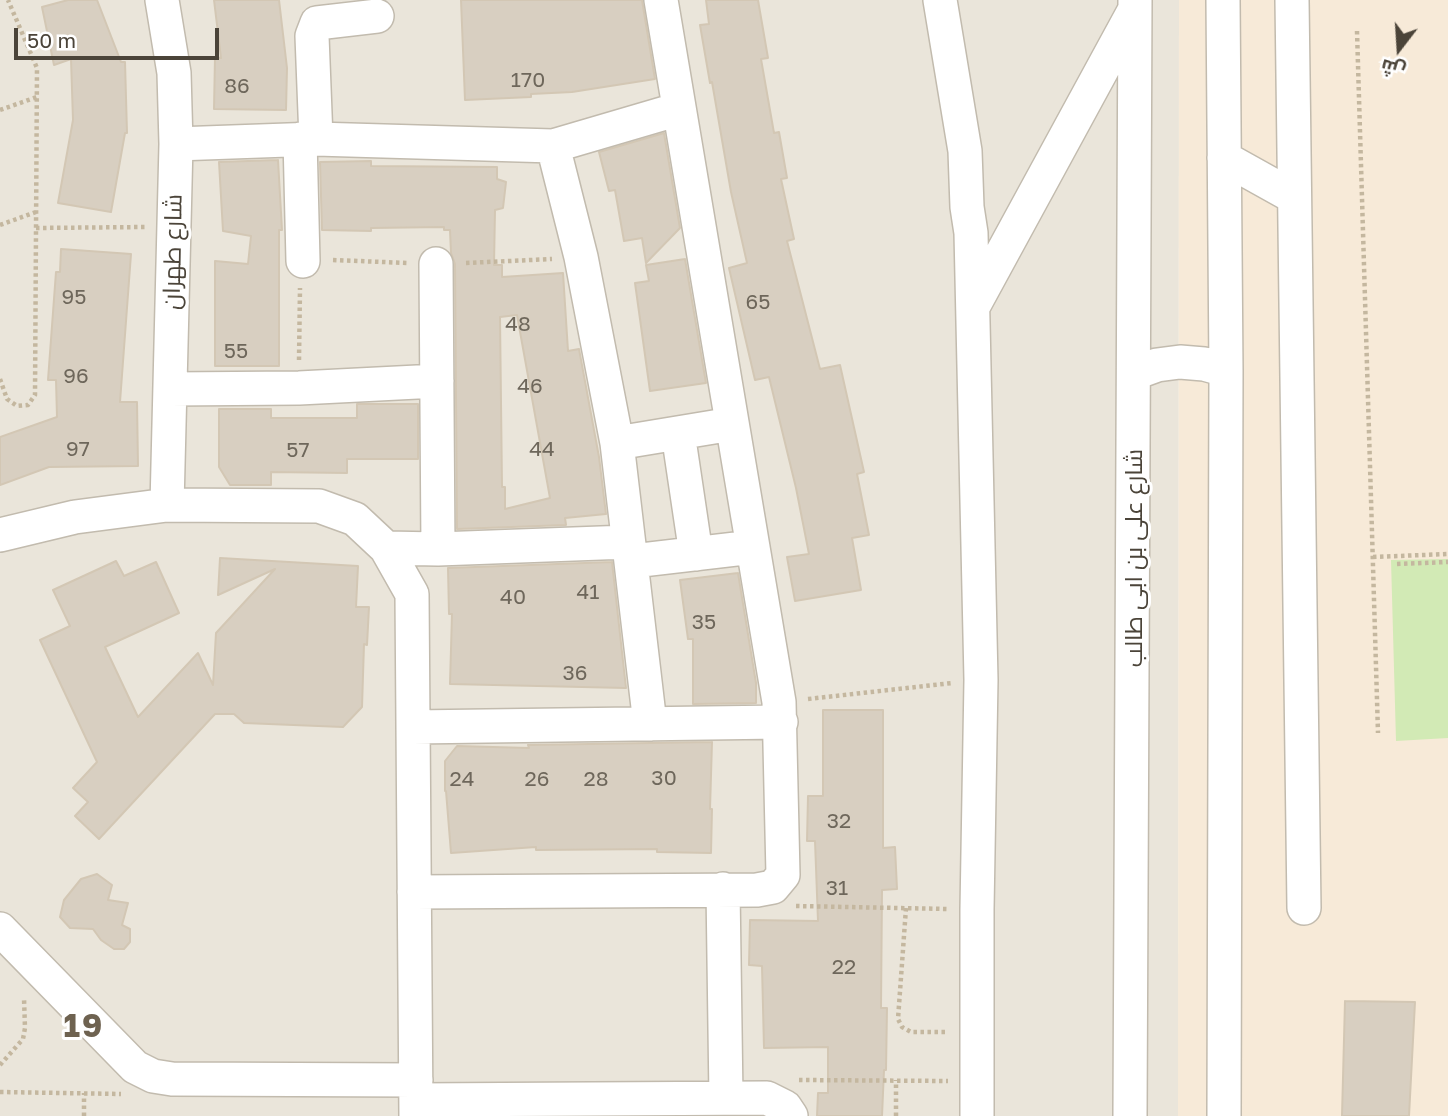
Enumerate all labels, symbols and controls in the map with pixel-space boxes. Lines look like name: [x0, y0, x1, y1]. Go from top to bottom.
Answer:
scale bar: [18, 14, 222, 58]
north arrow: [1364, 14, 1434, 84]
text: 50 m: [27, 27, 76, 53]
text: ش: [1378, 55, 1408, 84]
house number: 170: [511, 67, 545, 93]
house number: 86: [224, 73, 250, 99]
street label: شارع طهران: [158, 194, 188, 310]
house number: 95: [62, 284, 86, 310]
house number: 65: [746, 289, 770, 315]
house number: 48: [505, 311, 531, 337]
house number: 55: [224, 338, 248, 364]
house number: 96: [63, 363, 89, 389]
house number: 46: [517, 373, 543, 399]
house number: 97: [66, 436, 90, 462]
house number: 44: [529, 436, 555, 462]
house number: 57: [286, 437, 310, 463]
street label: شارع على بن ابى طالب: [1120, 449, 1148, 667]
house number: 41: [577, 579, 599, 605]
house number: 40: [500, 584, 526, 610]
house number: 35: [692, 609, 716, 635]
house number: 36: [563, 660, 587, 686]
house number: 30: [651, 765, 677, 791]
house number: 24: [450, 766, 474, 792]
house number: 26: [525, 766, 549, 792]
house number: 28: [584, 766, 608, 792]
house number: 32: [827, 808, 851, 834]
house number: 31: [826, 875, 848, 901]
house number: 22: [832, 954, 856, 980]
district label: 19: [64, 1008, 104, 1046]

